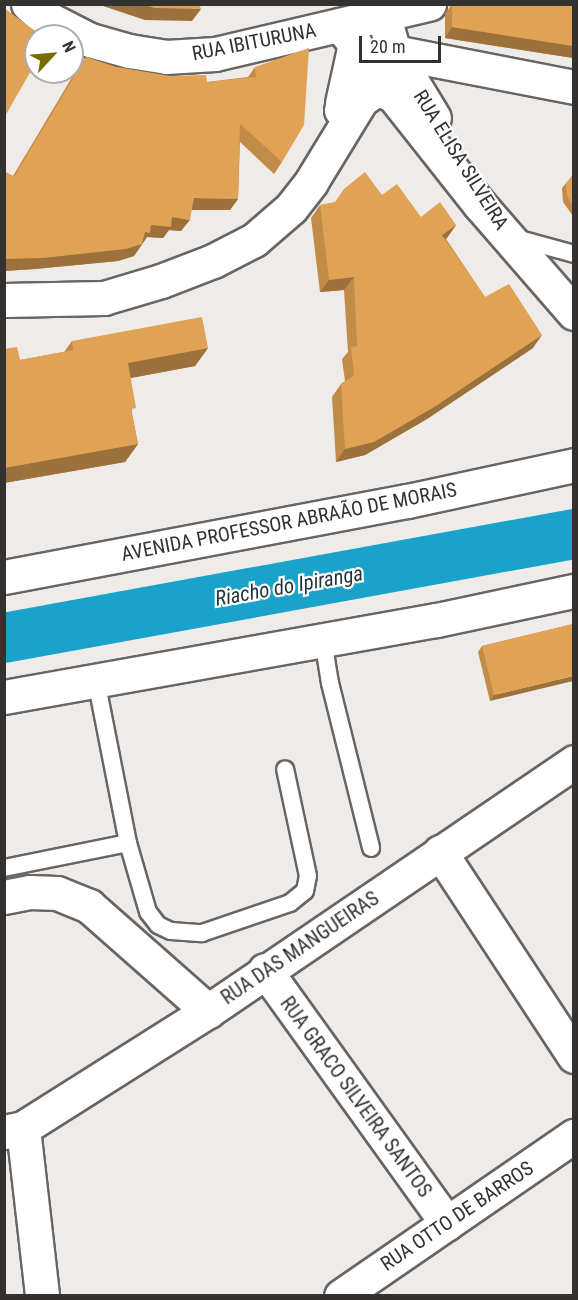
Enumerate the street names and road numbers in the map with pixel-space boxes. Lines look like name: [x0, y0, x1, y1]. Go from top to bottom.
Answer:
street label: RUA IBITURUNA: [190, 18, 318, 66]
street label: RUA ELISA SILVEIRA: [408, 86, 514, 234]
street label: AVENIDA PROFESSOR ABRAÃO DE MORAIS: [119, 478, 459, 566]
street label: RUA DAS MANGUEIRAS: [217, 886, 383, 1010]
street label: RUA GRACO SILVEIRA SANTOS: [275, 992, 437, 1202]
street label: RUA OTTO DE BARROS: [376, 1156, 538, 1276]

